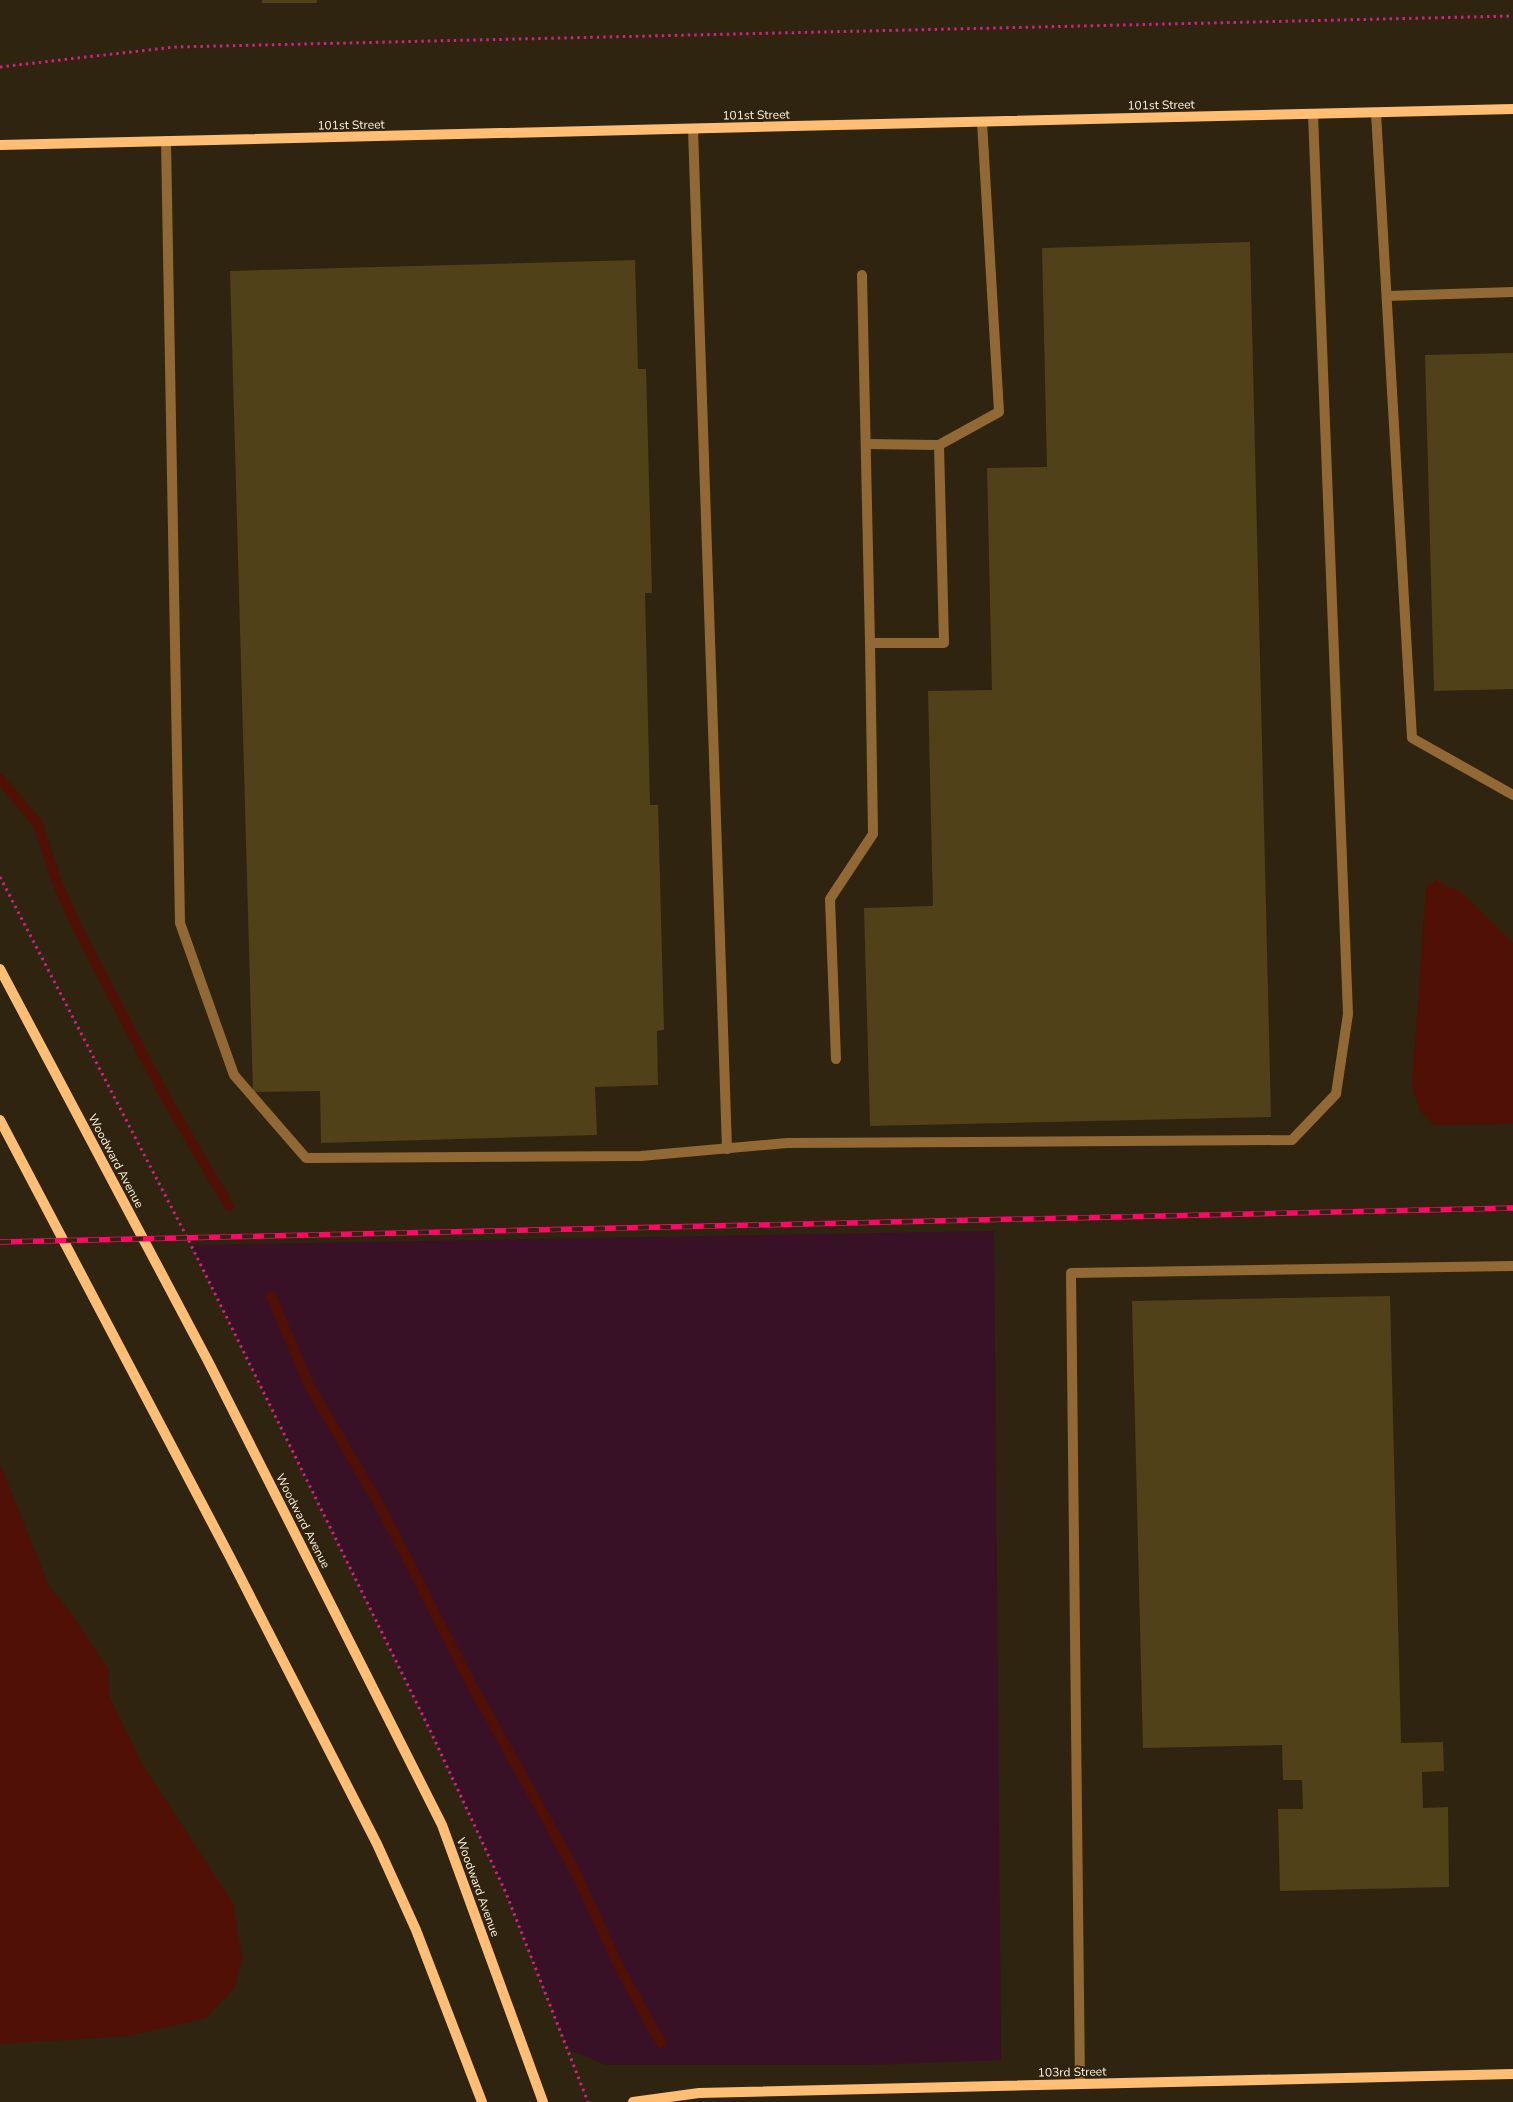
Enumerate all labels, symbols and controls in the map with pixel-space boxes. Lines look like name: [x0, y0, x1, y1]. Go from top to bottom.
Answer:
street label: 101st Street: [1127, 96, 1196, 114]
street label: 101st Street: [722, 106, 791, 124]
street label: 101st Street: [317, 116, 386, 134]
street label: Woodward Avenue: [84, 1111, 148, 1211]
street label: Woodward Avenue: [272, 1471, 334, 1571]
street label: Woodward Avenue: [453, 1835, 503, 1939]
street label: 103rd Street: [1038, 2063, 1107, 2081]

